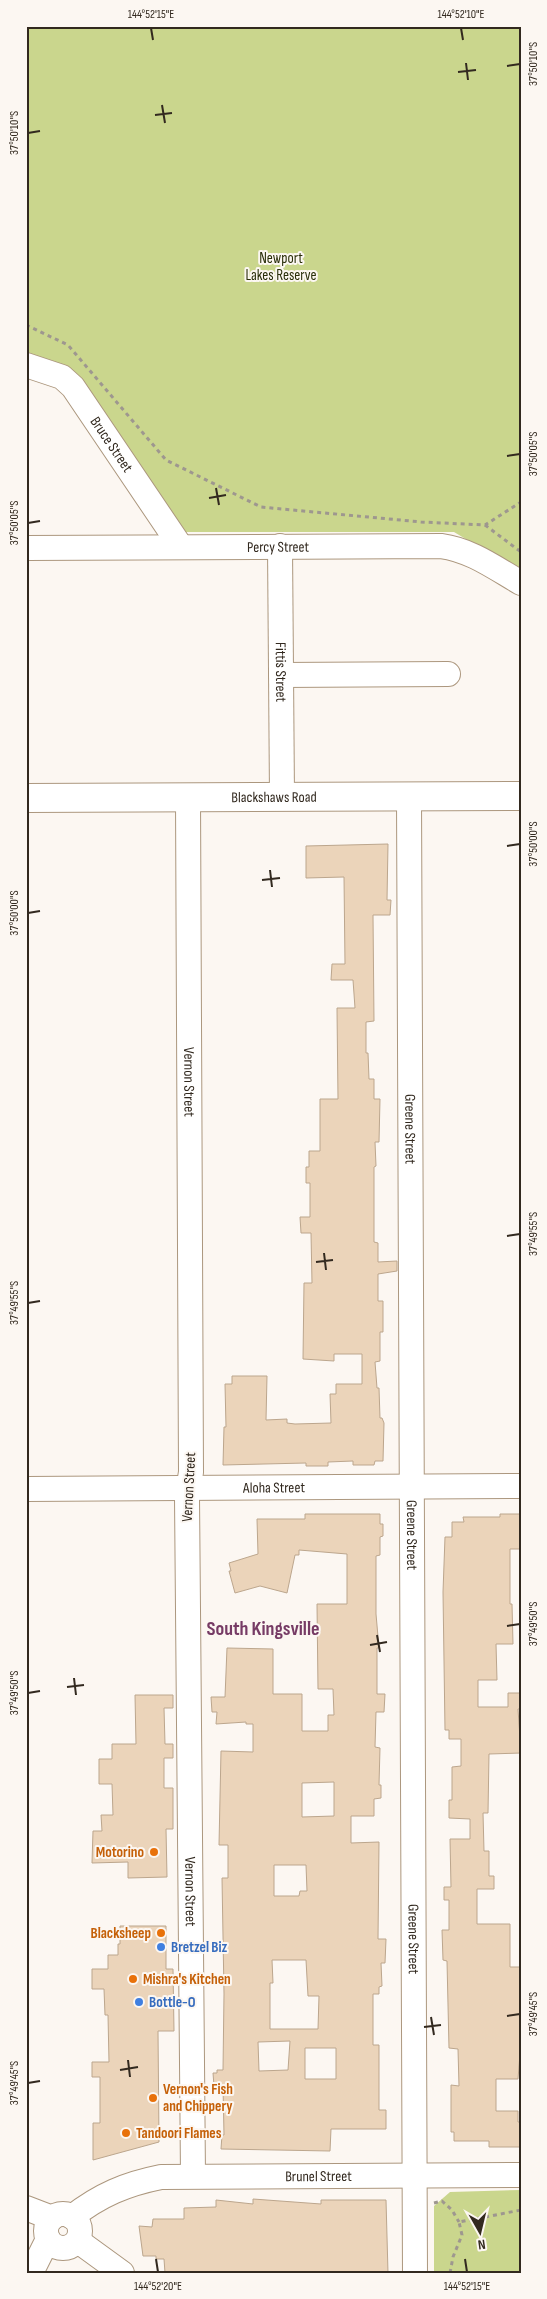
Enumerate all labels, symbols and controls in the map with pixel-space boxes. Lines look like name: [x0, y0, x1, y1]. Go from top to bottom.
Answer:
text: 144°52'15"E: [128, 7, 174, 22]
text: 144°52'10"E: [437, 7, 485, 22]
text: 37°50'10"S: [526, 42, 541, 86]
text: 37°50'10"S: [7, 111, 22, 155]
park label: Newport Lakes Reserve: [246, 249, 316, 285]
street label: Bruce Street: [86, 413, 138, 476]
text: 37°50'05"S: [526, 432, 541, 476]
text: 37°50'05"S: [7, 501, 22, 545]
street label: Percy Street: [247, 537, 310, 556]
street label: Fittis Street: [271, 642, 291, 703]
street label: Blackshaws Road: [231, 787, 317, 807]
text: 37°50'00"S: [526, 821, 541, 867]
text: 37°50'00"S: [7, 890, 22, 936]
street label: Vernon Street: [180, 1047, 199, 1117]
street label: Greene Street: [401, 1094, 420, 1165]
text: 37°49'55"S: [526, 1212, 541, 1256]
text: 37°49'55"S: [7, 1281, 22, 1325]
street label: Vernon Street: [178, 1451, 200, 1522]
street label: Aloha Street: [242, 1478, 305, 1497]
street label: Greene Street: [402, 1500, 422, 1571]
text: 37°49'50"S: [526, 1602, 541, 1646]
district label: South Kingsville: [206, 1617, 320, 1641]
text: 37°49'50"S: [7, 1671, 22, 1715]
place label: Motorino: [96, 1843, 144, 1862]
marker: Motorino: [148, 1846, 160, 1858]
street label: Vernon Street: [181, 1857, 200, 1927]
street label: Greene Street: [404, 1904, 423, 1975]
place label: Blacksheep: [91, 1924, 151, 1943]
marker: Blacksheep: [155, 1927, 167, 1939]
place label: Bretzel Biz: [171, 1938, 228, 1957]
marker: Bretzel Biz: [155, 1941, 167, 1953]
place label: Mishra's Kitchen: [143, 1970, 231, 1989]
marker: Mishra's Kitchen: [127, 1973, 139, 1985]
text: 37°49'45"S: [526, 1992, 541, 2036]
place label: Bottle-O: [149, 1993, 196, 2012]
marker: Bottle-O: [133, 1996, 145, 2008]
text: 37°49'45"S: [7, 2061, 22, 2105]
place label: Vernon's Fish and Chippery: [163, 2080, 233, 2116]
marker: Vernon's Fish and Chippery: [147, 2092, 159, 2104]
place label: Tandoori Flames: [136, 2124, 222, 2143]
marker: Tandoori Flames: [120, 2127, 132, 2139]
street label: Brunel Street: [285, 2166, 352, 2186]
north arrow: [454, 2206, 504, 2256]
text: N: [477, 2235, 487, 2253]
text: 144°52'20"E: [134, 2279, 182, 2294]
text: 144°52'15"E: [444, 2279, 490, 2294]

